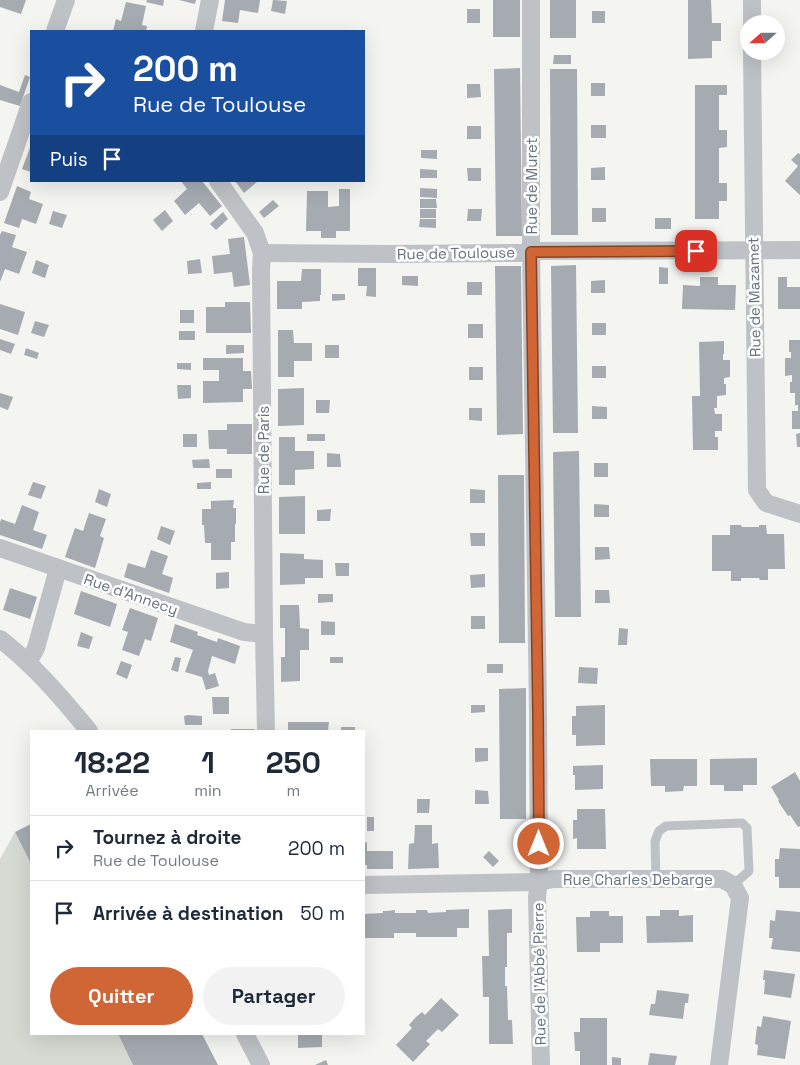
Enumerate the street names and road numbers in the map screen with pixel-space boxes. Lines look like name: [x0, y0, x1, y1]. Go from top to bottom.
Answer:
street label: Rue de Muret: [522, 138, 541, 234]
street label: Rue de Mazamet: [743, 237, 765, 357]
street label: Rue de Toulouse: [397, 242, 515, 264]
street label: Rue de Paris: [254, 406, 273, 494]
street label: Rue d'Annecy: [81, 569, 181, 619]
street label: Rue Charles Debarge: [563, 870, 713, 889]
street label: Rue de l'Abbé Pierre: [528, 902, 550, 1046]

